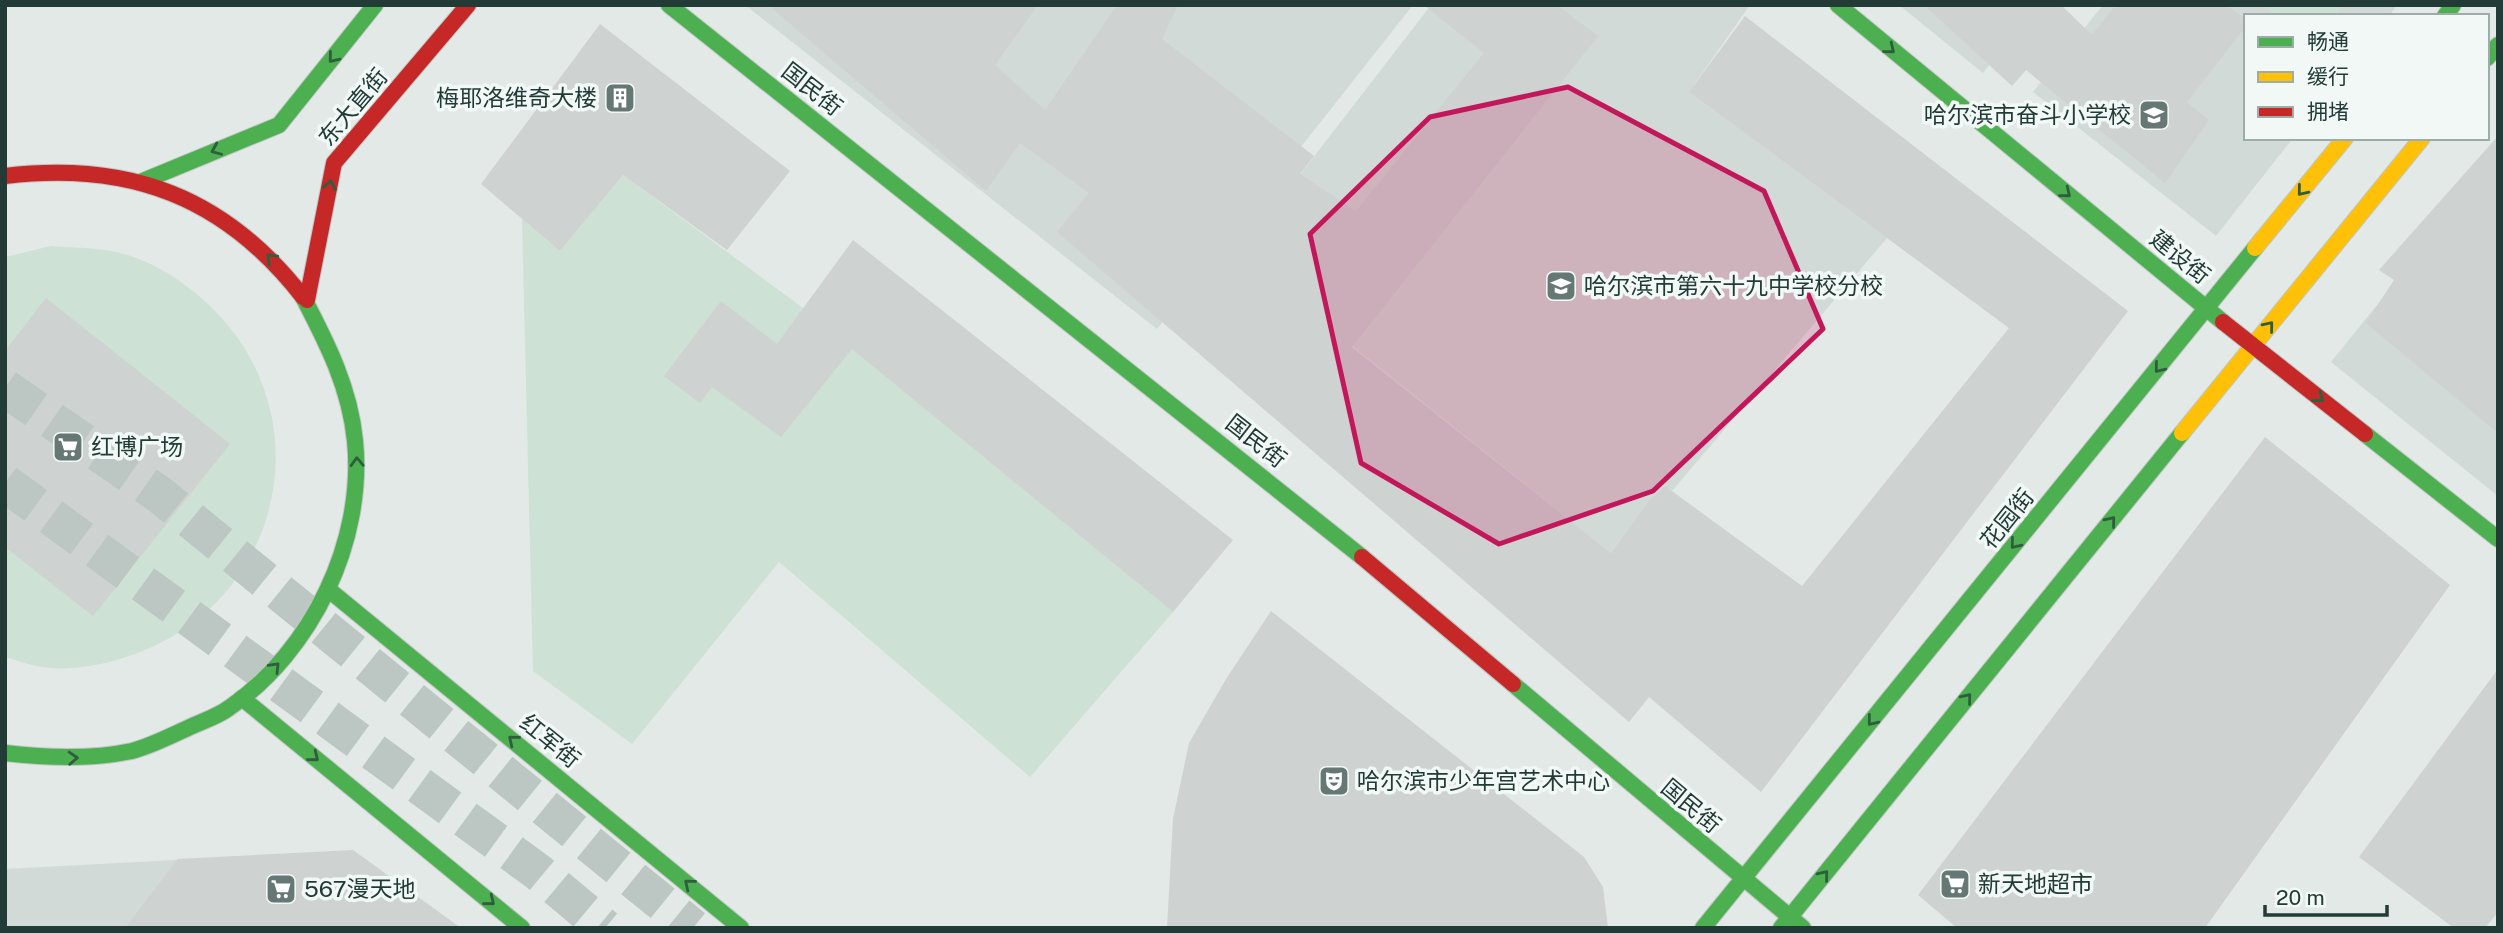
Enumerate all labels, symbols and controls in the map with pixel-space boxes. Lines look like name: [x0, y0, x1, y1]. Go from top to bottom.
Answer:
legend: [2244, 14, 2489, 140]
text: 畅通: [2307, 29, 2349, 54]
one-way arrow: [1883, 40, 1895, 53]
one-way arrow: [328, 51, 341, 63]
street label: 国民街: [777, 57, 848, 120]
street label: 东大直街: [313, 63, 393, 151]
text: 缓行: [2307, 64, 2349, 89]
building icon: 梅耶洛维奇大楼: [603, 81, 637, 115]
place label: 梅耶洛维奇大楼: [436, 84, 597, 111]
school or university icon: 哈尔滨市奋斗小学校: [2137, 98, 2171, 132]
text: 拥堵: [2307, 99, 2349, 124]
place label: 哈尔滨市奋斗小学校: [1924, 101, 2131, 128]
one-way arrow: [210, 142, 222, 156]
one-way arrow: [322, 179, 337, 191]
one-way arrow: [2298, 184, 2311, 196]
one-way arrow: [2058, 185, 2071, 197]
street label: 建设街: [2145, 224, 2216, 289]
one-way arrow: [266, 253, 279, 266]
school or university icon: 哈尔滨市第六十九中学校分校: [1544, 269, 1578, 303]
place label: 哈尔滨市第六十九中学校分校: [1584, 272, 1883, 299]
one-way arrow: [2261, 321, 2274, 333]
one-way arrow: [2155, 359, 2167, 372]
one-way arrow: [2312, 389, 2324, 402]
street label: 国民街: [1221, 409, 1292, 472]
supermarket icon: 红博广场: [51, 430, 85, 464]
place label: 红博广场: [91, 433, 183, 460]
one-way arrow: [349, 456, 365, 466]
street label: 花园街: [1974, 483, 2039, 554]
one-way arrow: [2102, 517, 2115, 529]
one-way arrow: [2011, 537, 2024, 549]
one-way arrow: [267, 663, 280, 676]
one-way arrow: [1959, 694, 1972, 706]
street label: 红军街: [515, 708, 586, 773]
one-way arrow: [1868, 712, 1880, 725]
one-way arrow: [508, 736, 520, 749]
one-way arrow: [306, 749, 319, 761]
one-way arrow: [68, 750, 79, 765]
theatre icon: 哈尔滨市少年宫艺术中心: [1317, 764, 1351, 798]
place label: 哈尔滨市少年宫艺术中心: [1357, 767, 1610, 794]
street label: 国民街: [1656, 773, 1726, 838]
supermarket icon: 新天地超市: [1938, 867, 1972, 901]
one-way arrow: [1816, 870, 1828, 883]
place label: 新天地超市: [1978, 870, 2093, 897]
supermarket icon: 567漫天地: [264, 872, 298, 906]
scale bar: [2265, 874, 2388, 918]
place label: 567漫天地: [304, 875, 415, 902]
one-way arrow: [684, 880, 696, 893]
text: 20 m: [2276, 885, 2325, 910]
one-way arrow: [481, 893, 494, 905]

